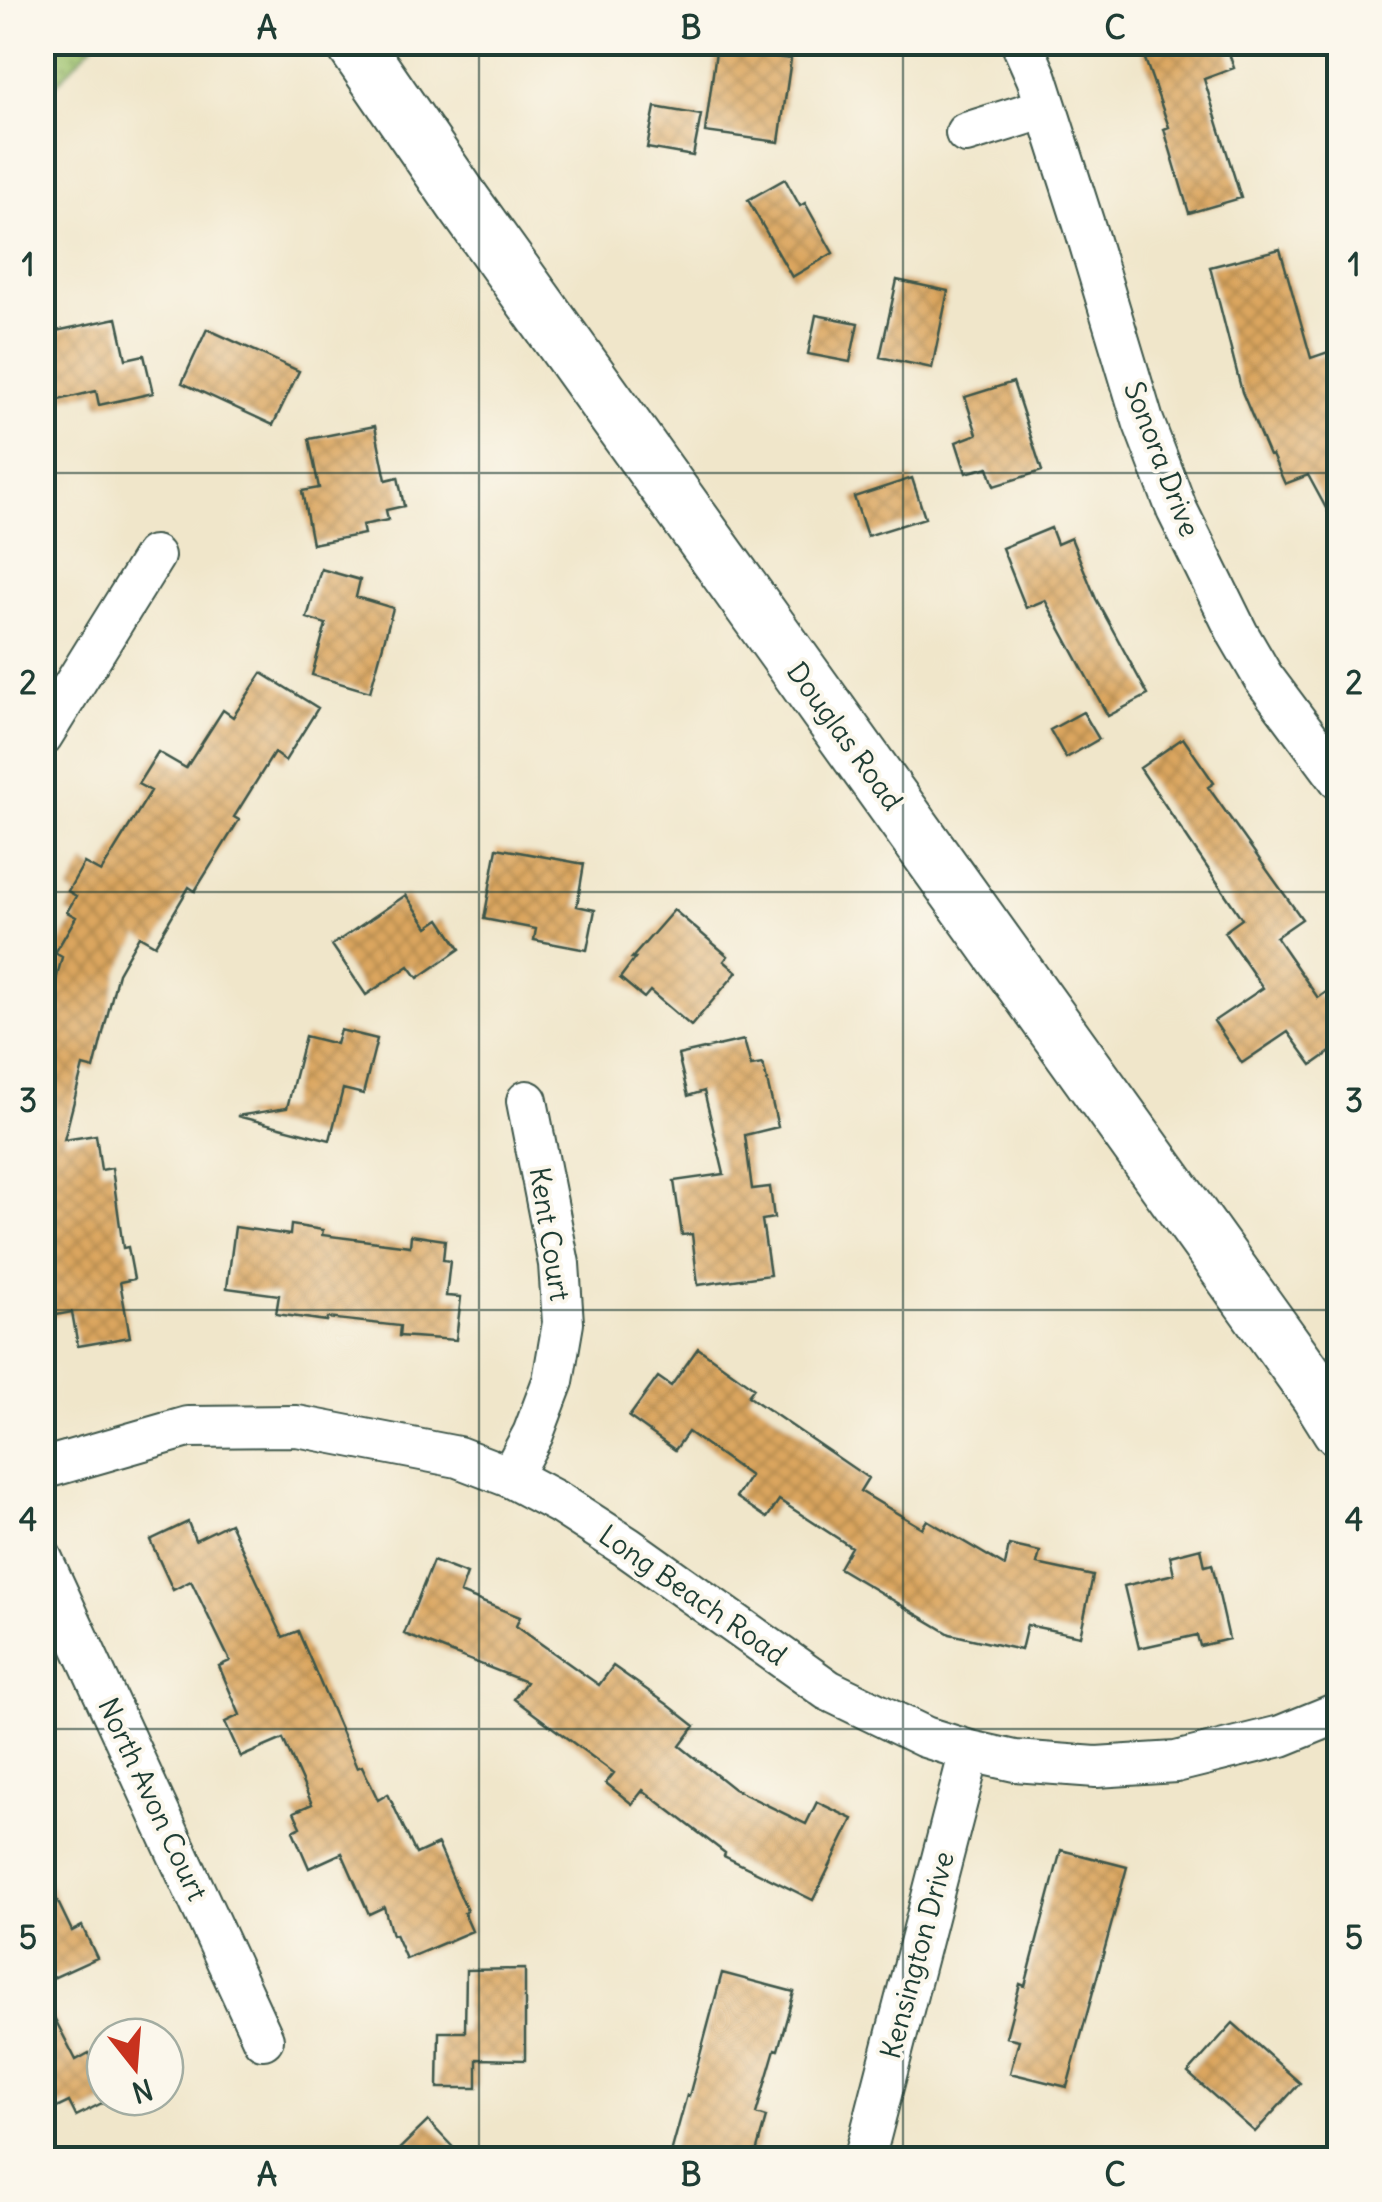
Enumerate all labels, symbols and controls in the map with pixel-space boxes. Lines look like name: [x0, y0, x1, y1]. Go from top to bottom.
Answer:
text: A: [257, 7, 277, 48]
text: B: [681, 7, 701, 48]
text: C: [1104, 7, 1126, 48]
text: 1: [22, 244, 34, 285]
text: 1: [1348, 244, 1360, 285]
street label: Sonora Drive: [1116, 376, 1208, 542]
street label: Douglas Road: [779, 655, 911, 817]
text: 2: [19, 662, 37, 703]
text: 2: [1345, 662, 1363, 703]
text: 3: [19, 1080, 37, 1121]
text: 3: [1345, 1080, 1363, 1121]
street label: Kent Court: [522, 1165, 578, 1303]
text: 4: [19, 1499, 37, 1540]
text: 4: [1345, 1499, 1363, 1540]
street label: Long Beach Road: [592, 1517, 794, 1673]
street label: North Avon Court: [90, 1692, 216, 1906]
street label: Kensington Drive: [872, 1847, 962, 2063]
text: 5: [19, 1917, 37, 1958]
text: 5: [1345, 1917, 1363, 1958]
north arrow: [85, 2017, 185, 2117]
text: N: [128, 2071, 157, 2111]
text: A: [257, 2154, 277, 2195]
text: B: [681, 2154, 701, 2195]
text: C: [1104, 2154, 1126, 2195]

